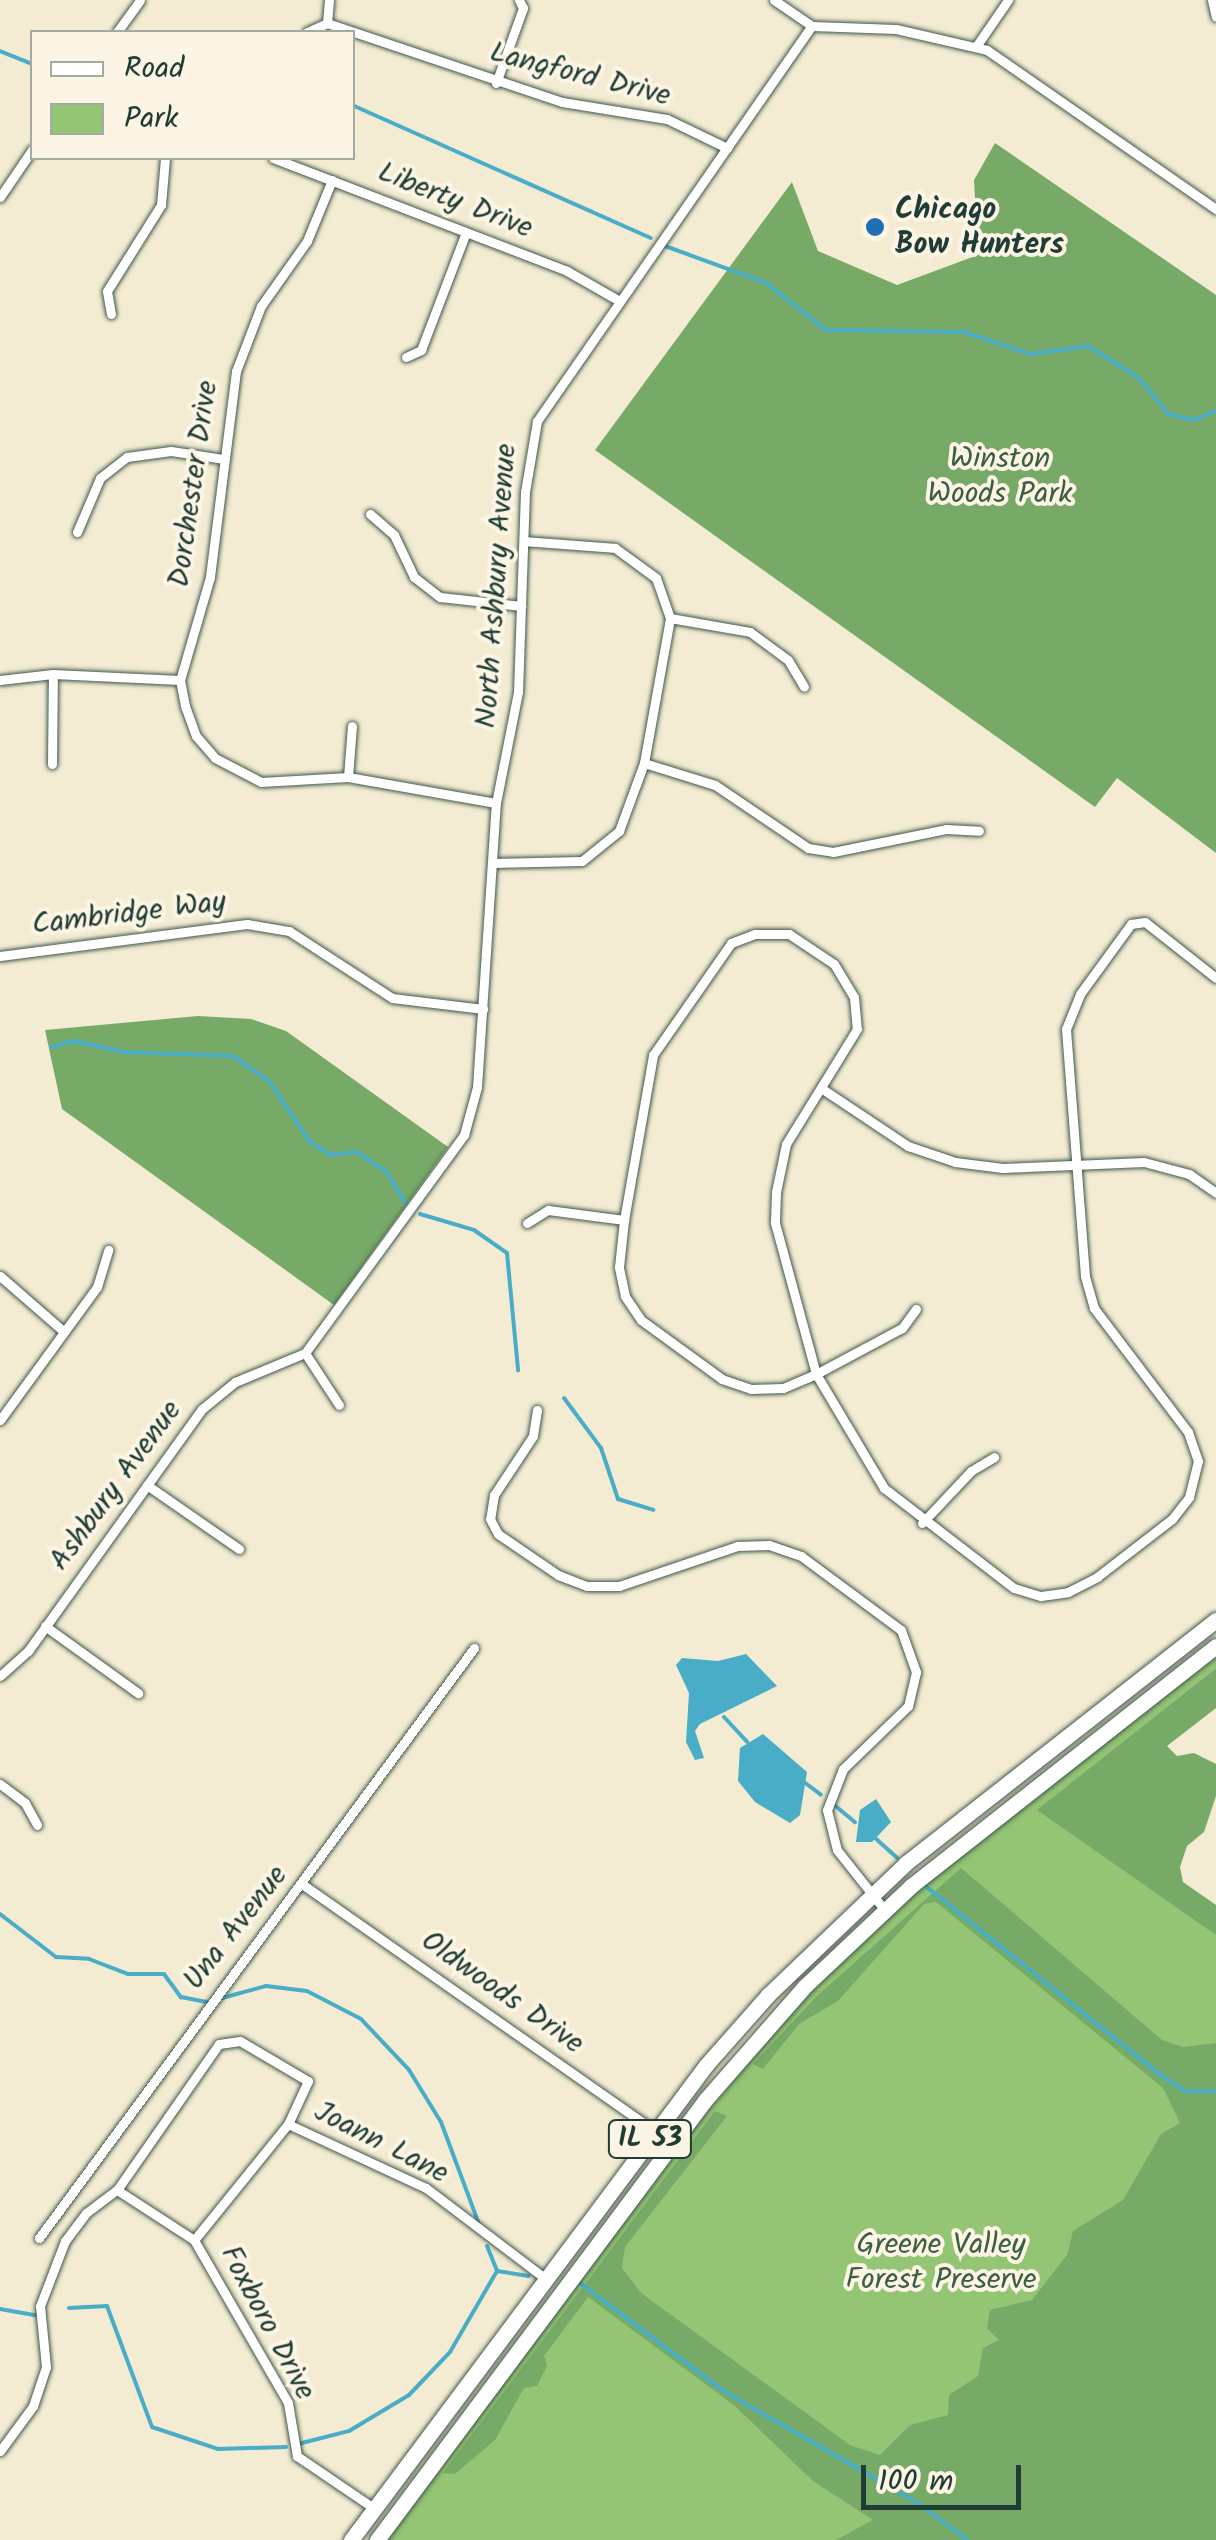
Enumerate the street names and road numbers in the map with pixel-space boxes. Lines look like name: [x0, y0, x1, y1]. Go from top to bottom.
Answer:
street label: Langford Drive: [486, 35, 674, 115]
street label: Liberty Drive: [372, 155, 538, 247]
street label: Dorchester Drive: [162, 378, 226, 590]
street label: North Ashbury Avenue: [469, 443, 525, 729]
street label: Cambridge Way: [30, 884, 228, 944]
street label: Ashbury Avenue: [42, 1394, 190, 1578]
street label: Una Avenue: [176, 1858, 296, 1998]
street label: Oldwoods Drive: [414, 1924, 590, 2062]
street label: Joann Lane: [308, 2094, 454, 2192]
road number: IL 53: [608, 2116, 692, 2162]
street label: Foxboro Drive: [211, 2240, 323, 2406]

